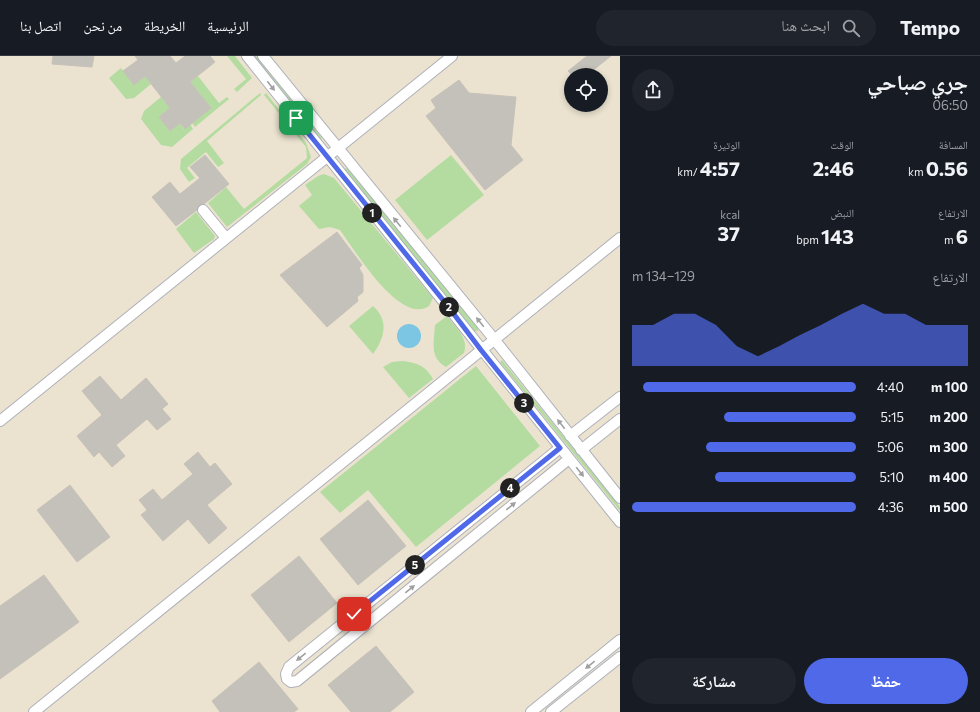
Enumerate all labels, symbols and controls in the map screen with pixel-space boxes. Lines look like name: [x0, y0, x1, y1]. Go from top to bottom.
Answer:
search box: [596, 10, 876, 46]
text: ابحث هنا: [781, 16, 830, 34]
text: Tempo: [900, 16, 960, 39]
text: اتصل بنا: [20, 17, 61, 34]
text: من نحن: [83, 17, 122, 34]
text: الخريطة: [144, 17, 185, 34]
text: الرئيسية: [207, 17, 249, 34]
icon: search: [840, 17, 862, 39]
map controls: [564, 68, 608, 112]
button: locate: [564, 68, 608, 112]
text: جري صباحي: [867, 68, 968, 95]
button: share: [632, 69, 674, 111]
one-way arrow: [267, 81, 275, 92]
text: 06:50: [933, 97, 968, 113]
pin: [279, 101, 313, 135]
icon: arrive: [285, 107, 307, 129]
text: الوتيرة: [713, 138, 740, 151]
text: الوقت: [830, 138, 854, 151]
text: المسافة: [939, 138, 968, 151]
text: 4:57: [700, 156, 740, 180]
text: 2:46: [813, 156, 854, 180]
text: 0.56: [926, 156, 968, 180]
text: /km: [677, 165, 700, 178]
text: km: [908, 165, 926, 178]
pin: 1: [362, 203, 382, 223]
text: 1: [370, 206, 374, 219]
text: النبض: [831, 206, 854, 219]
text: الارتفاع: [938, 206, 968, 219]
text: kcal: [720, 208, 740, 221]
one-way arrow: [393, 217, 402, 227]
text: 37: [718, 221, 740, 245]
text: 143: [821, 224, 854, 248]
text: 6: [956, 224, 968, 248]
text: bpm: [796, 233, 821, 246]
text: m: [944, 233, 956, 246]
text: 129–134 m: [632, 268, 695, 284]
text: الارتفاع: [933, 269, 968, 285]
pin: 2: [439, 297, 459, 317]
text: 2: [446, 300, 452, 313]
one-way arrow: [475, 317, 484, 328]
text: 4:40: [877, 379, 904, 395]
text: 100 m: [931, 379, 968, 395]
pin: 3: [514, 393, 534, 413]
text: 3: [521, 396, 527, 409]
text: 5:15: [880, 409, 904, 425]
text: 200 m: [930, 409, 968, 425]
one-way arrow: [556, 419, 565, 430]
text: 5:06: [877, 439, 904, 455]
text: 300 m: [929, 439, 968, 455]
one-way arrow: [575, 467, 584, 478]
text: 5:10: [879, 469, 904, 485]
text: 400 m: [929, 469, 968, 485]
pin: 4: [500, 478, 520, 498]
text: 4: [507, 481, 513, 494]
text: 4:36: [878, 499, 904, 515]
text: 500 m: [929, 499, 968, 515]
one-way arrow: [505, 502, 516, 511]
pin: 5: [405, 555, 425, 575]
text: 5: [412, 558, 418, 571]
one-way arrow: [405, 584, 415, 593]
pin: [337, 597, 371, 631]
icon: check: [343, 603, 365, 625]
one-way arrow: [295, 653, 306, 662]
button: مشاركة: [632, 658, 796, 704]
button: حفظ: [804, 658, 968, 704]
one-way arrow: [584, 660, 595, 669]

